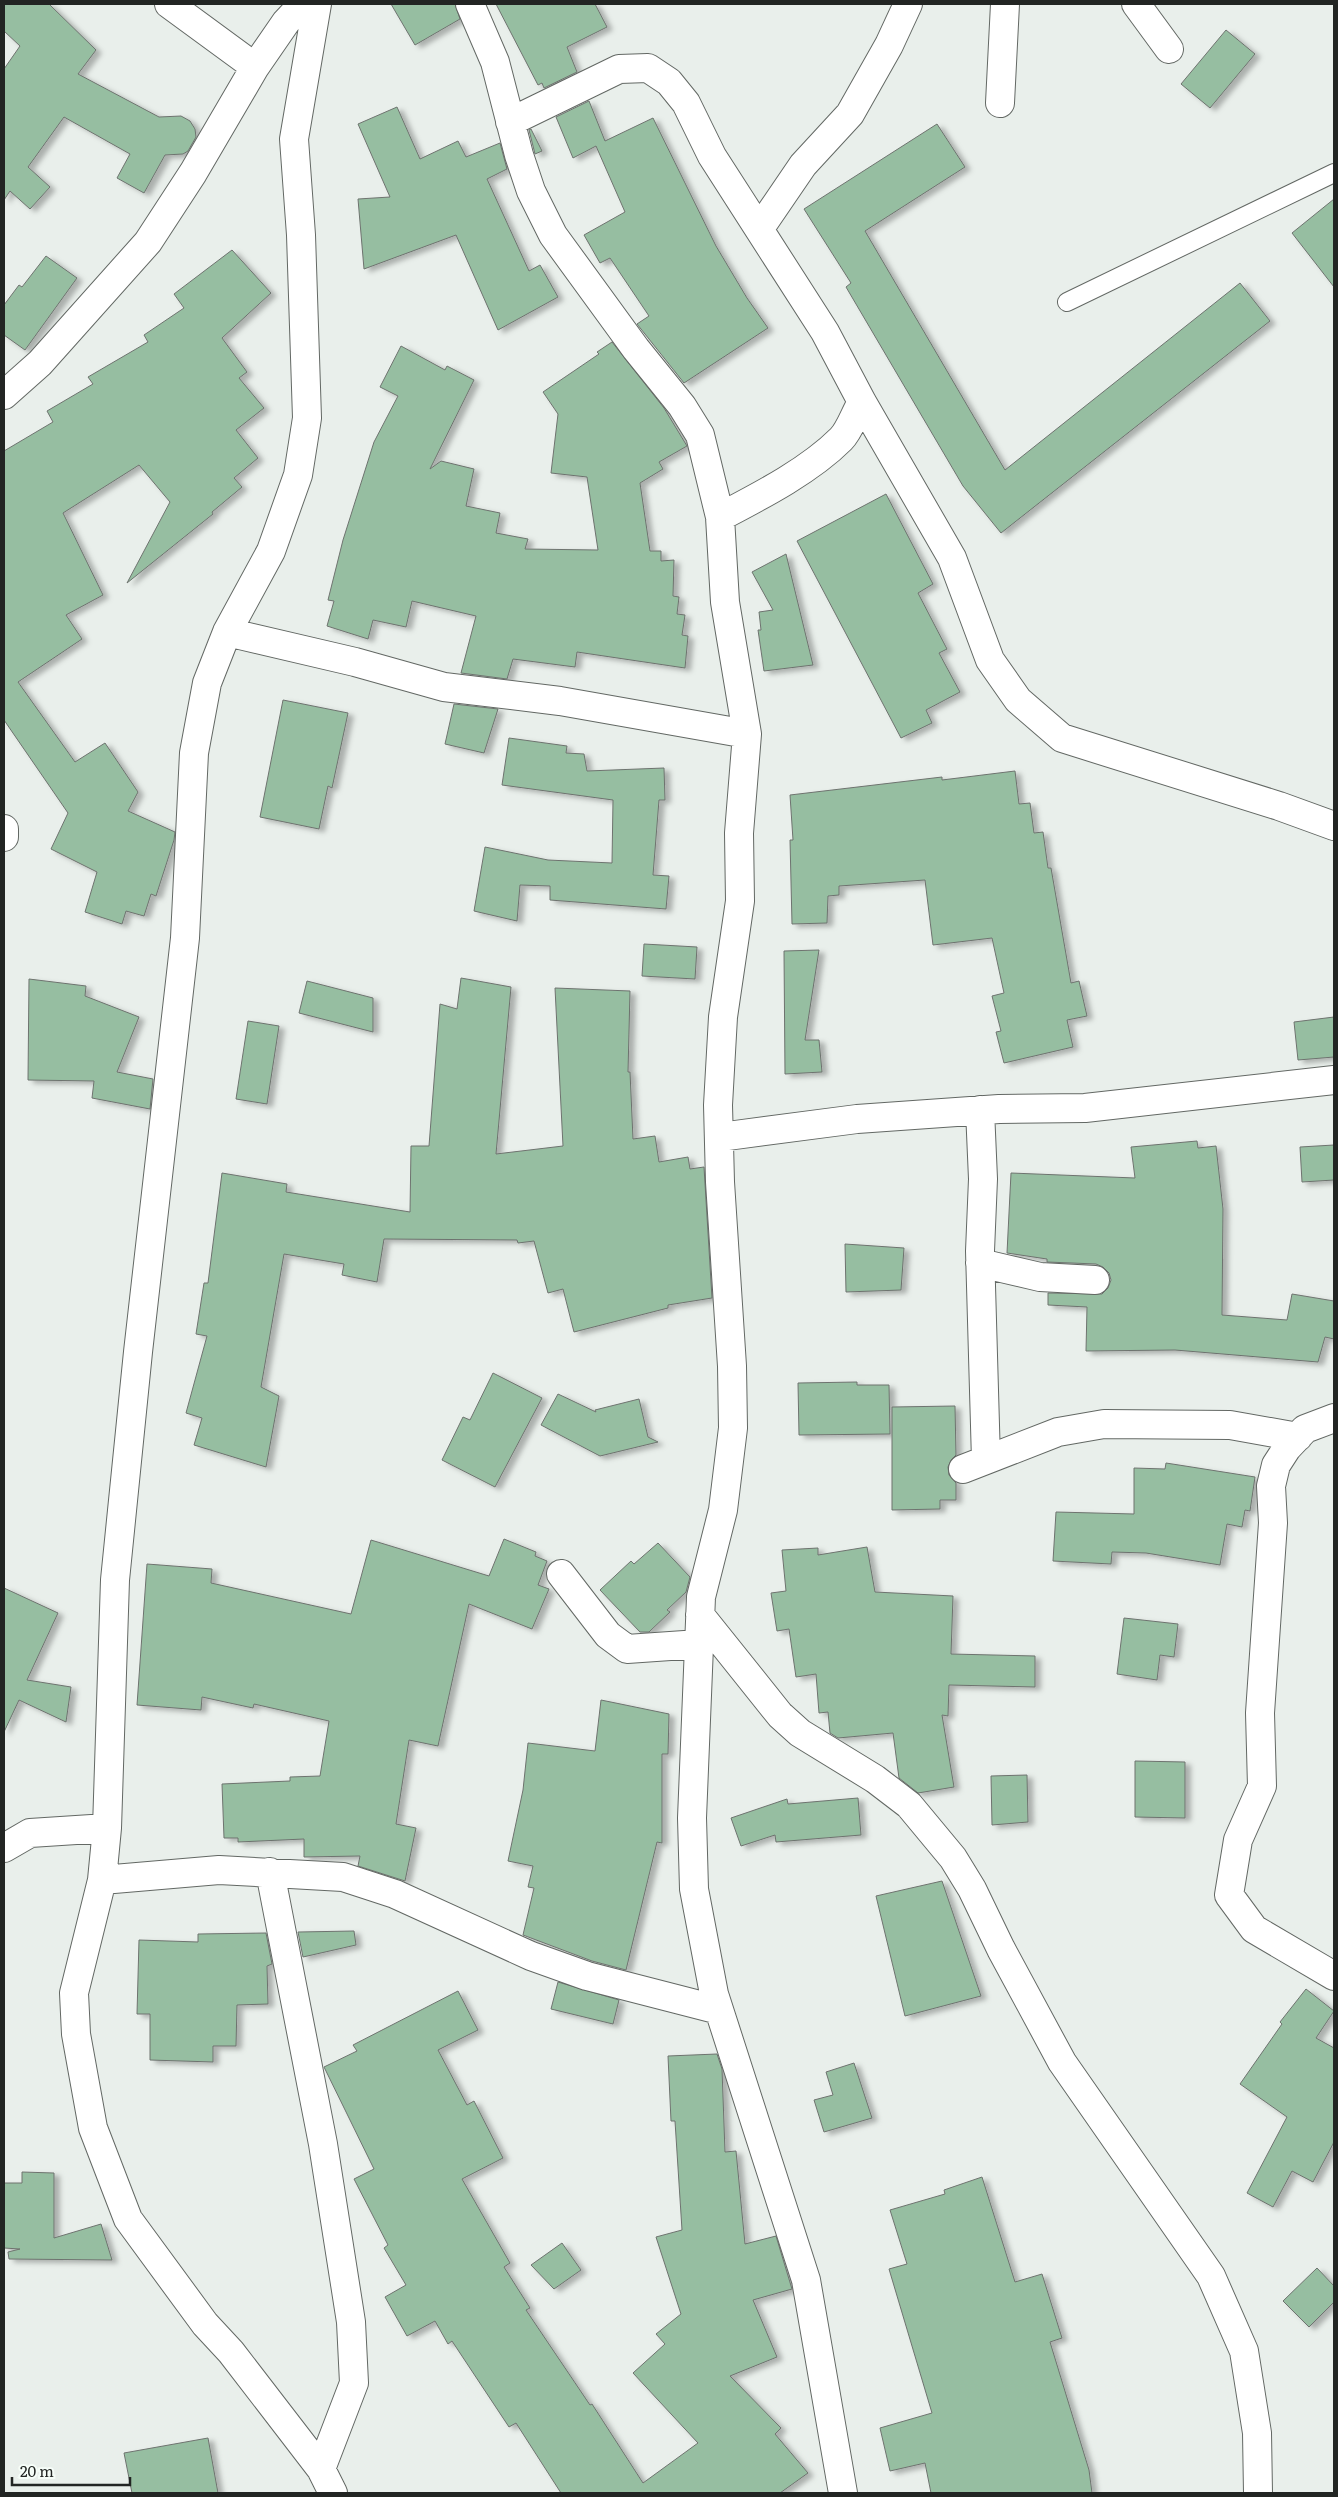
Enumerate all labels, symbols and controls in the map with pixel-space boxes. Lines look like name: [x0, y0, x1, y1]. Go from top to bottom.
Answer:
scale bar: [12, 2454, 130, 2486]
text: 20 m: [20, 2459, 54, 2482]

